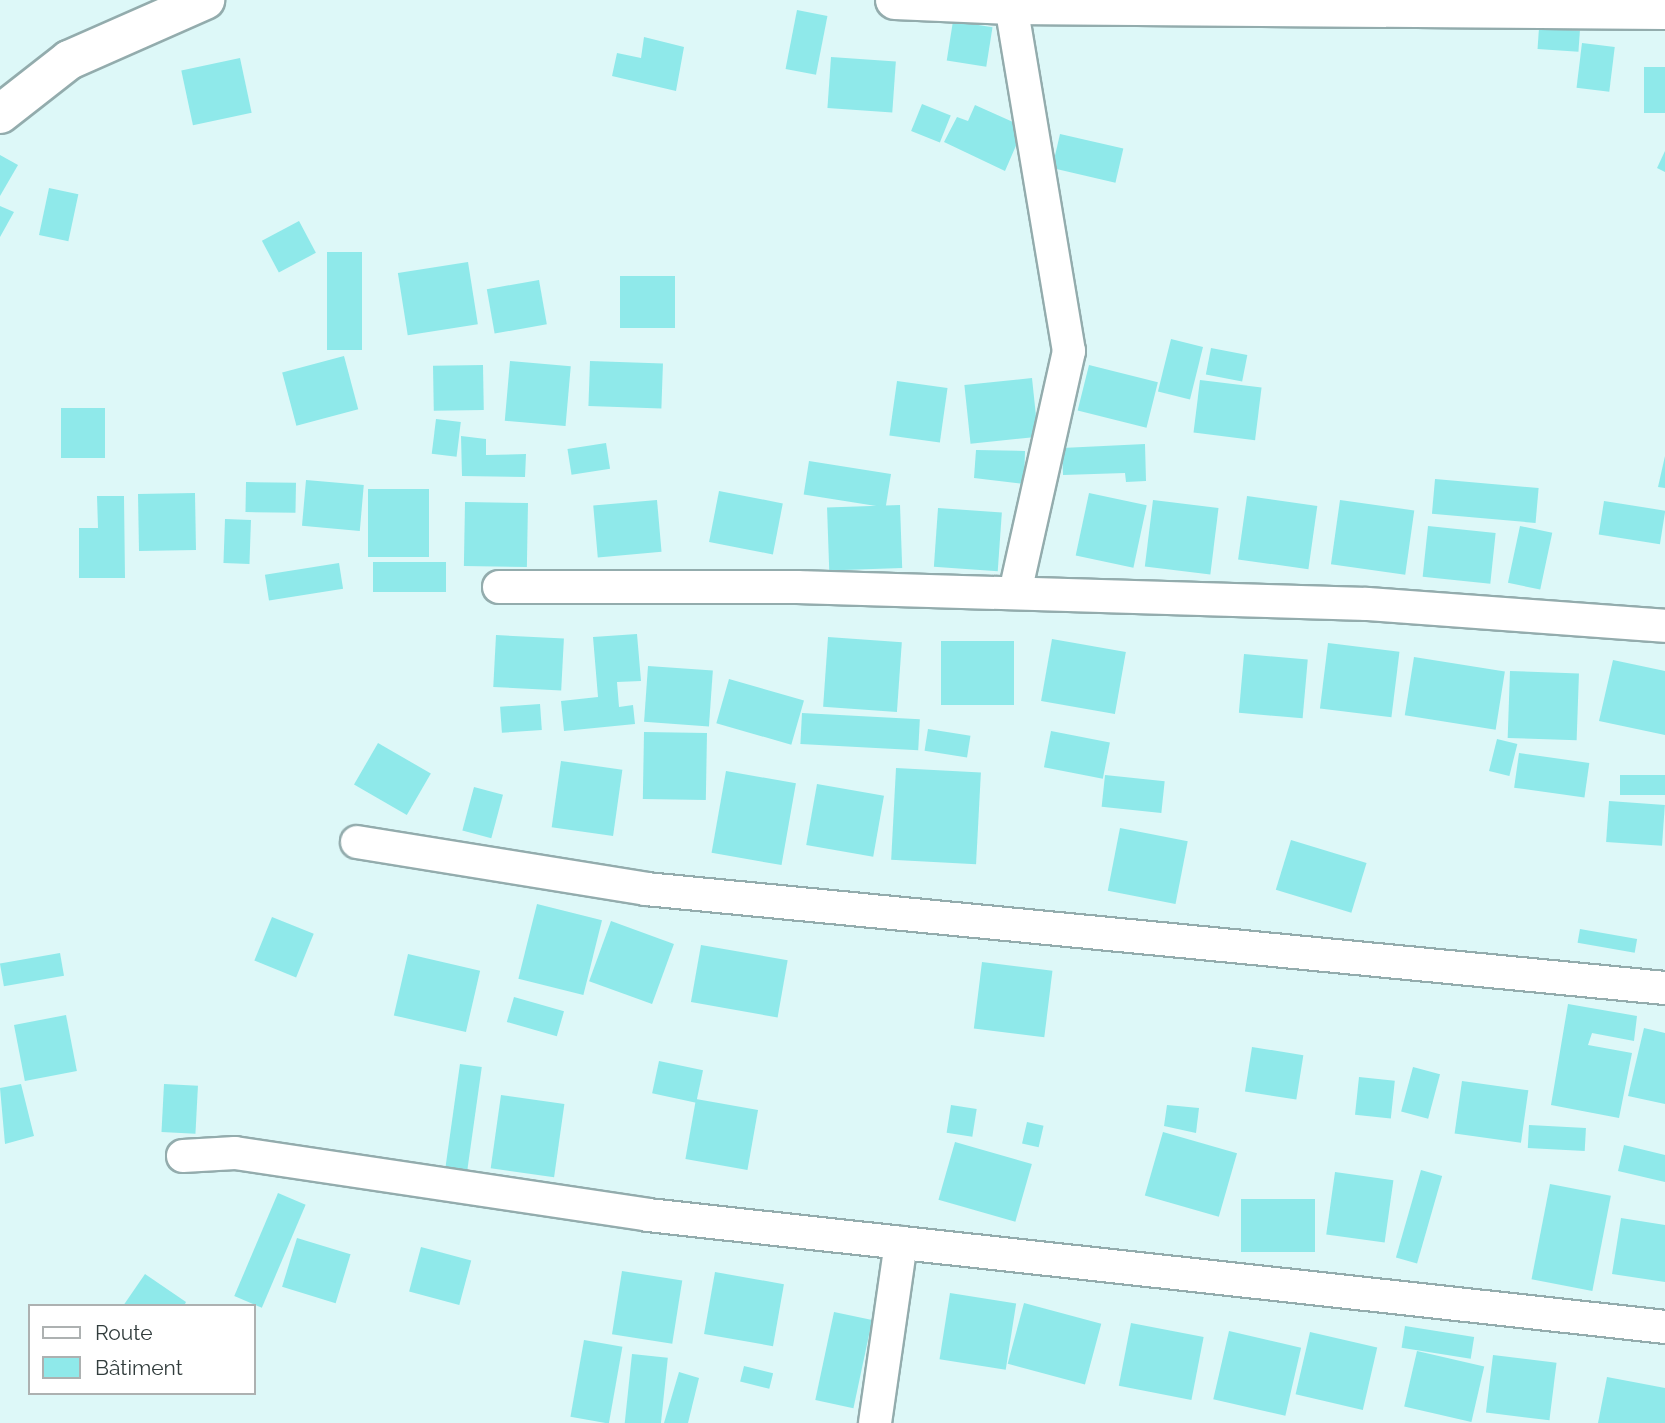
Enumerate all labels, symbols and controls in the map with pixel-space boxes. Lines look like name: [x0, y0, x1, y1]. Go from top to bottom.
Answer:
legend: [28, 1304, 256, 1395]
text: Route: [95, 1320, 153, 1345]
text: Bâtiment: [95, 1355, 183, 1380]

